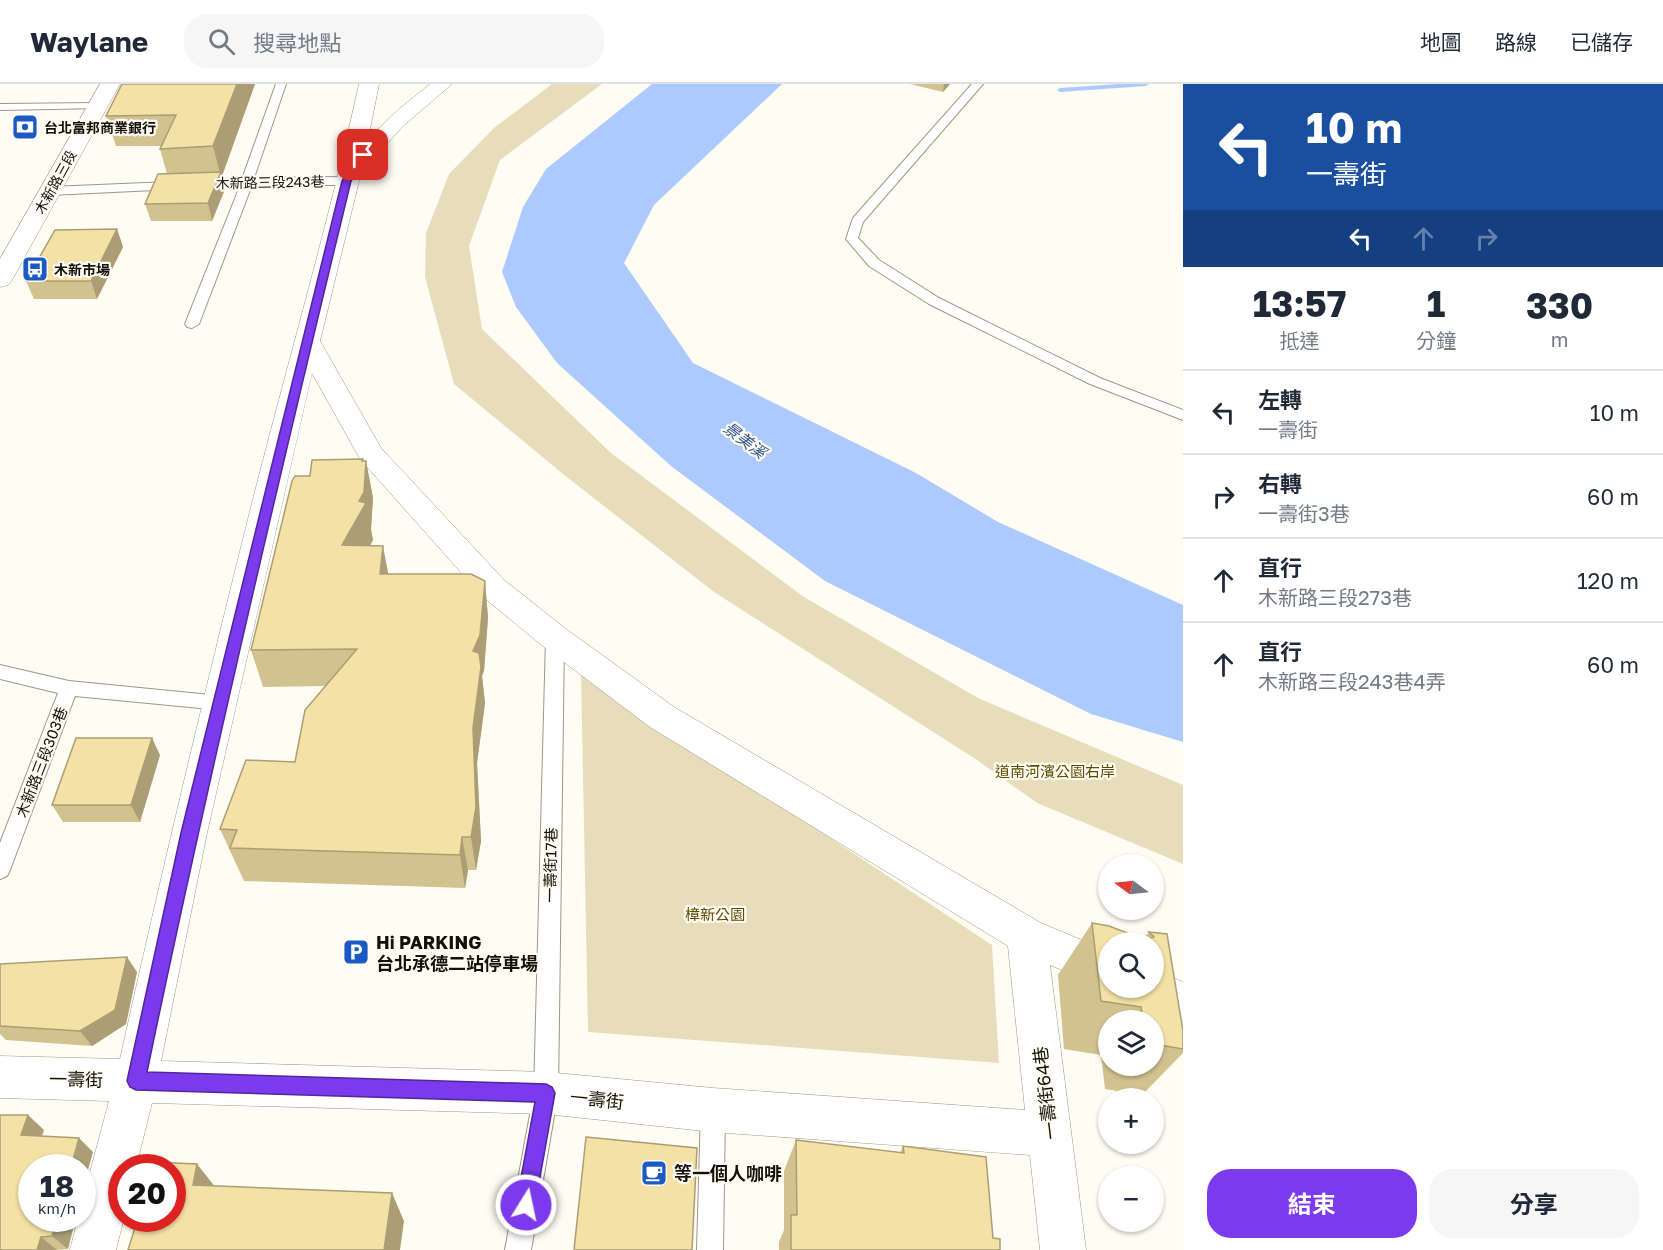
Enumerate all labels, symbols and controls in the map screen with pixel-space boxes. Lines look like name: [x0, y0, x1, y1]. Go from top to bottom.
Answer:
search box: [184, 14, 604, 68]
text: Waylane: [30, 25, 148, 58]
icon: search: [205, 25, 238, 58]
text: 搜尋地點: [253, 29, 341, 56]
text: 地圖: [1420, 29, 1462, 55]
text: 路線: [1495, 29, 1537, 55]
text: 已儲存: [1570, 29, 1633, 55]
text: 10 m: [1306, 102, 1402, 152]
icon: left: [1207, 108, 1285, 186]
bank icon: 台北富邦商業銀行: [10, 112, 40, 142]
place label: 台北富邦商業銀行: [44, 119, 156, 136]
pin: [337, 129, 388, 180]
icon: arrive: [346, 138, 379, 171]
street label: 木新路三段: [31, 147, 79, 217]
text: 一壽街: [1306, 158, 1387, 190]
street label: 木新路三段243巷: [215, 173, 325, 191]
icon: left: [1344, 222, 1377, 255]
icon: ahead: [1407, 222, 1440, 255]
icon: right: [1470, 222, 1503, 255]
bus stop icon: 木新市場: [20, 254, 50, 284]
place label: 木新市場: [54, 261, 110, 278]
text: 13:57: [1253, 282, 1346, 325]
text: 1: [1427, 282, 1445, 325]
text: 330: [1526, 284, 1593, 327]
text: m: [1551, 327, 1568, 351]
text: 抵達: [1280, 328, 1320, 352]
text: 分鐘: [1416, 328, 1456, 352]
text: 左轉: [1258, 386, 1302, 413]
icon: left: [1207, 396, 1240, 429]
text: 10 m: [1590, 399, 1639, 426]
text: 一壽街: [1258, 417, 1318, 441]
water label: 景美溪: [720, 418, 772, 464]
text: 右轉: [1258, 470, 1302, 497]
icon: right: [1207, 480, 1240, 513]
text: 60 m: [1587, 483, 1639, 510]
text: 一壽街3巷: [1258, 501, 1350, 525]
text: 直行: [1258, 554, 1302, 581]
icon: ahead: [1207, 564, 1240, 597]
text: 120 m: [1577, 567, 1639, 594]
text: 木新路三段273巷: [1258, 585, 1412, 609]
text: 直行: [1258, 638, 1302, 665]
icon: ahead: [1207, 648, 1240, 681]
text: 60 m: [1587, 651, 1639, 678]
text: 木新路三段243巷4弄: [1258, 669, 1446, 693]
street label: 木新路三段303巷: [12, 704, 70, 820]
park label: 道南河濱公園右岸: [995, 762, 1115, 780]
street label: 一壽街17巷: [540, 827, 560, 903]
north arrow: [1098, 854, 1164, 920]
map controls: [1098, 854, 1164, 1232]
park label: 樟新公園: [685, 905, 745, 923]
place label: Hi PARKING 台北承德二站停車場: [376, 931, 538, 974]
button: search: [1098, 932, 1164, 998]
parking icon: Hi PARKING 台北承德二站停車場: [341, 937, 371, 967]
button: layers: [1098, 1010, 1164, 1076]
street label: 一壽街64巷: [1028, 1045, 1062, 1141]
street label: 一壽街: [49, 1068, 103, 1090]
street label: 一壽街: [569, 1085, 625, 1113]
button: +: [1098, 1088, 1164, 1154]
speed limit sign: 20: [108, 1154, 186, 1232]
cafe icon: 等一個人咖啡: [639, 1158, 669, 1188]
place label: 等一個人咖啡: [674, 1162, 782, 1184]
button: −: [1098, 1166, 1164, 1232]
text: 18: [40, 1168, 74, 1204]
button: 結束: [1207, 1169, 1417, 1238]
button: 分享: [1429, 1169, 1639, 1238]
position arrow: [494, 1173, 558, 1237]
text: km/h: [38, 1199, 76, 1217]

